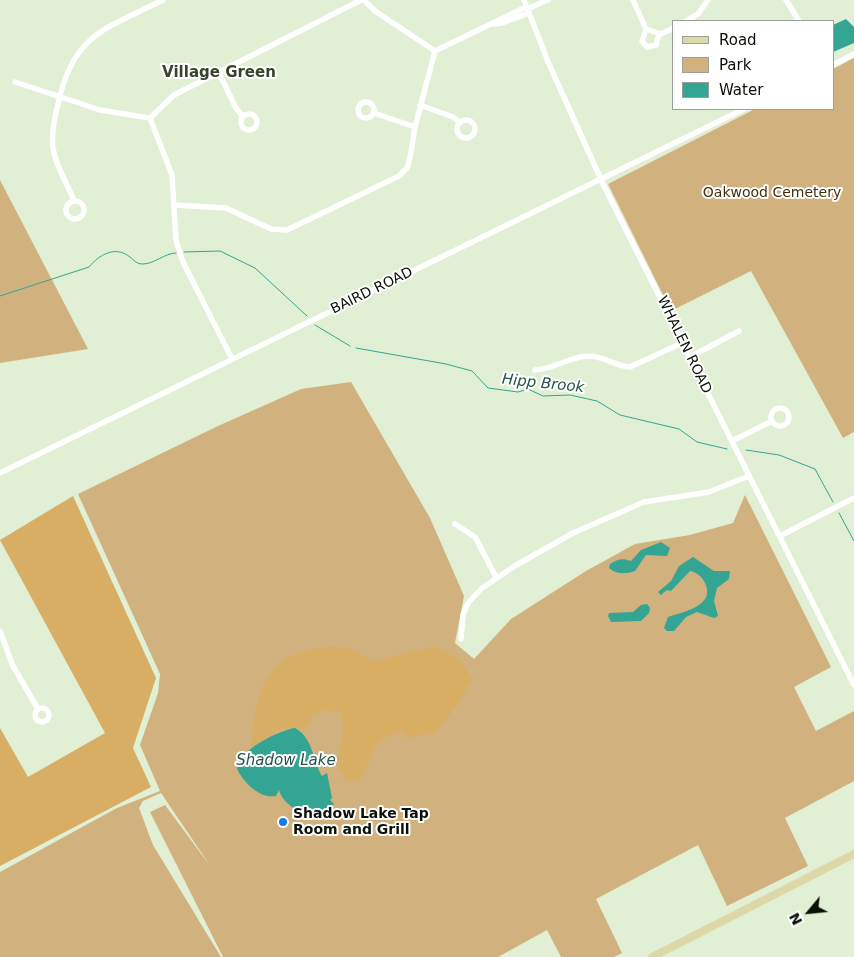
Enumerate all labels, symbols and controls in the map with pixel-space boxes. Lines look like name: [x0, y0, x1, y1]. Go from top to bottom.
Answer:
legend: [672, 20, 834, 110]
text: Road: [719, 31, 757, 49]
text: Park: [719, 56, 751, 74]
district label: Village Green: [162, 64, 276, 82]
text: Water: [719, 81, 763, 99]
park label: Oakwood Cemetery: [703, 185, 841, 201]
street label: BAIRD ROAD: [328, 264, 416, 318]
street label: WHALEN ROAD: [653, 294, 715, 396]
water label: Hipp Brook: [501, 371, 585, 397]
water label: Shadow Lake: [236, 752, 336, 770]
place label: Shadow Lake Tap Room and Grill: [293, 806, 429, 839]
marker: Shadow Lake Tap Room and Grill: [277, 816, 289, 828]
north arrow: [784, 887, 834, 937]
text: N: [786, 910, 806, 928]

